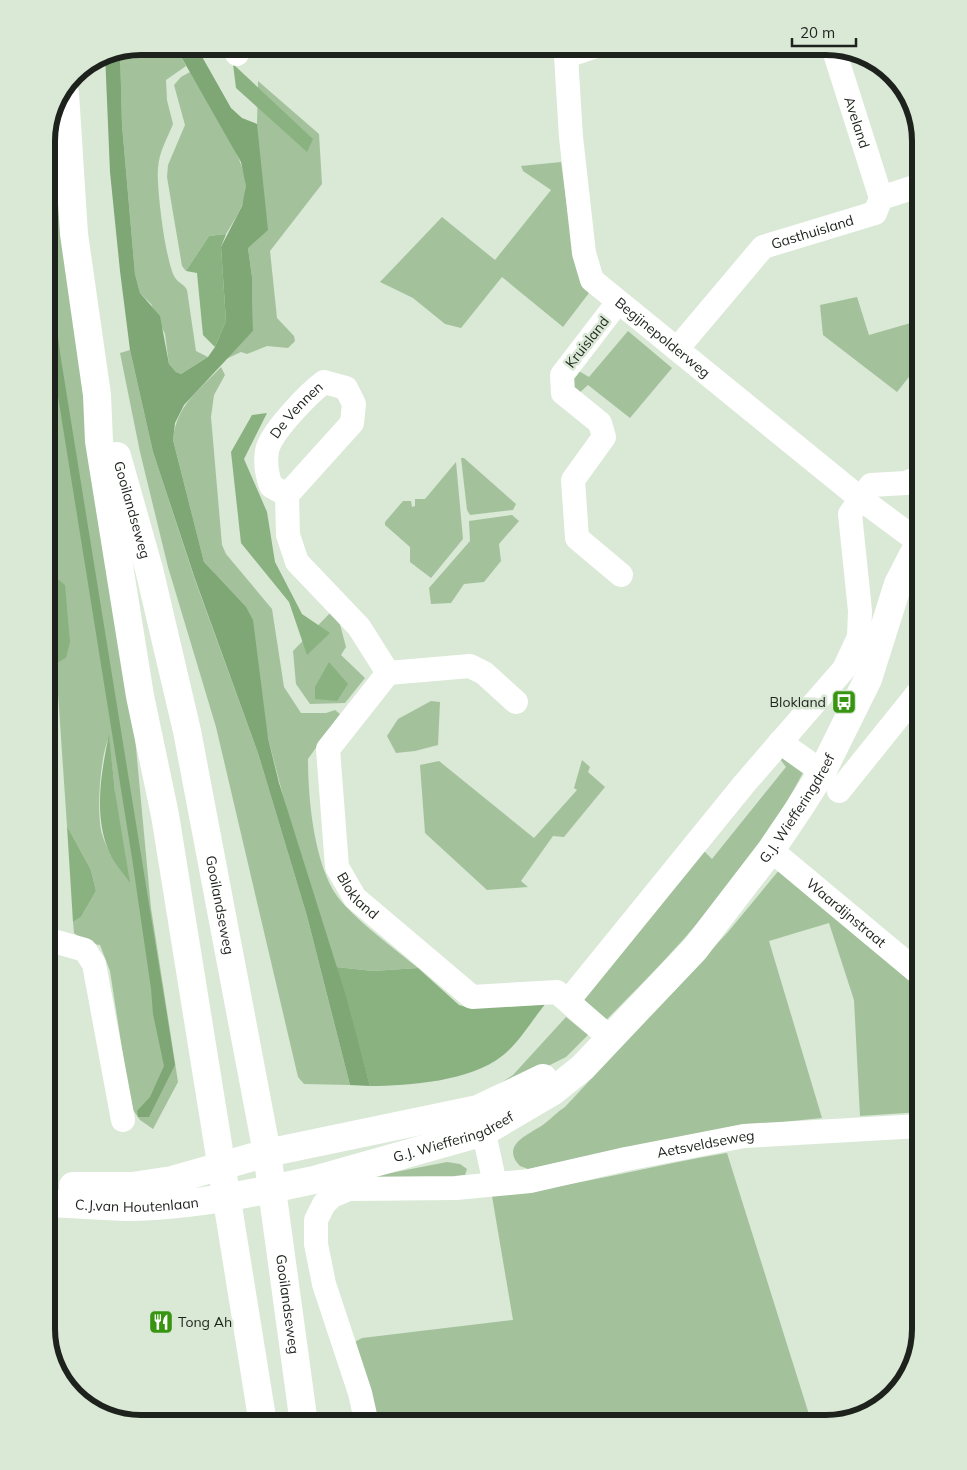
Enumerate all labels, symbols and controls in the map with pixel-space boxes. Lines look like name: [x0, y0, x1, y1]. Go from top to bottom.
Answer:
scale bar: [792, 15, 856, 47]
text: 20 m: [800, 23, 835, 42]
street label: Aveland: [840, 94, 874, 150]
street label: Gasthuisland: [769, 211, 856, 253]
street label: Begijnepolderweg: [611, 293, 714, 382]
street label: Kruisland: [561, 313, 613, 371]
street label: De Vennen: [266, 378, 327, 442]
street label: Gooilandseweg: [110, 459, 155, 561]
bus stop icon: Blokland: [831, 689, 857, 715]
place label: Blokland: [770, 693, 826, 711]
street label: G.J. Wiefferingdreef: [755, 750, 839, 867]
street label: Gooilandseweg: [202, 854, 238, 956]
street label: Blokland: [333, 869, 382, 923]
street label: Waardijnstraat: [803, 874, 890, 951]
street label: G.J. Wiefferingdreef: [391, 1107, 517, 1166]
street label: Aetsveldseweg: [655, 1126, 755, 1162]
street label: C.J.van Houtenlaan: [75, 1193, 200, 1216]
street label: Gooilandseweg: [272, 1253, 303, 1355]
restaurant icon: Tong Ah: [148, 1309, 174, 1335]
place label: Tong Ah: [178, 1313, 232, 1331]

